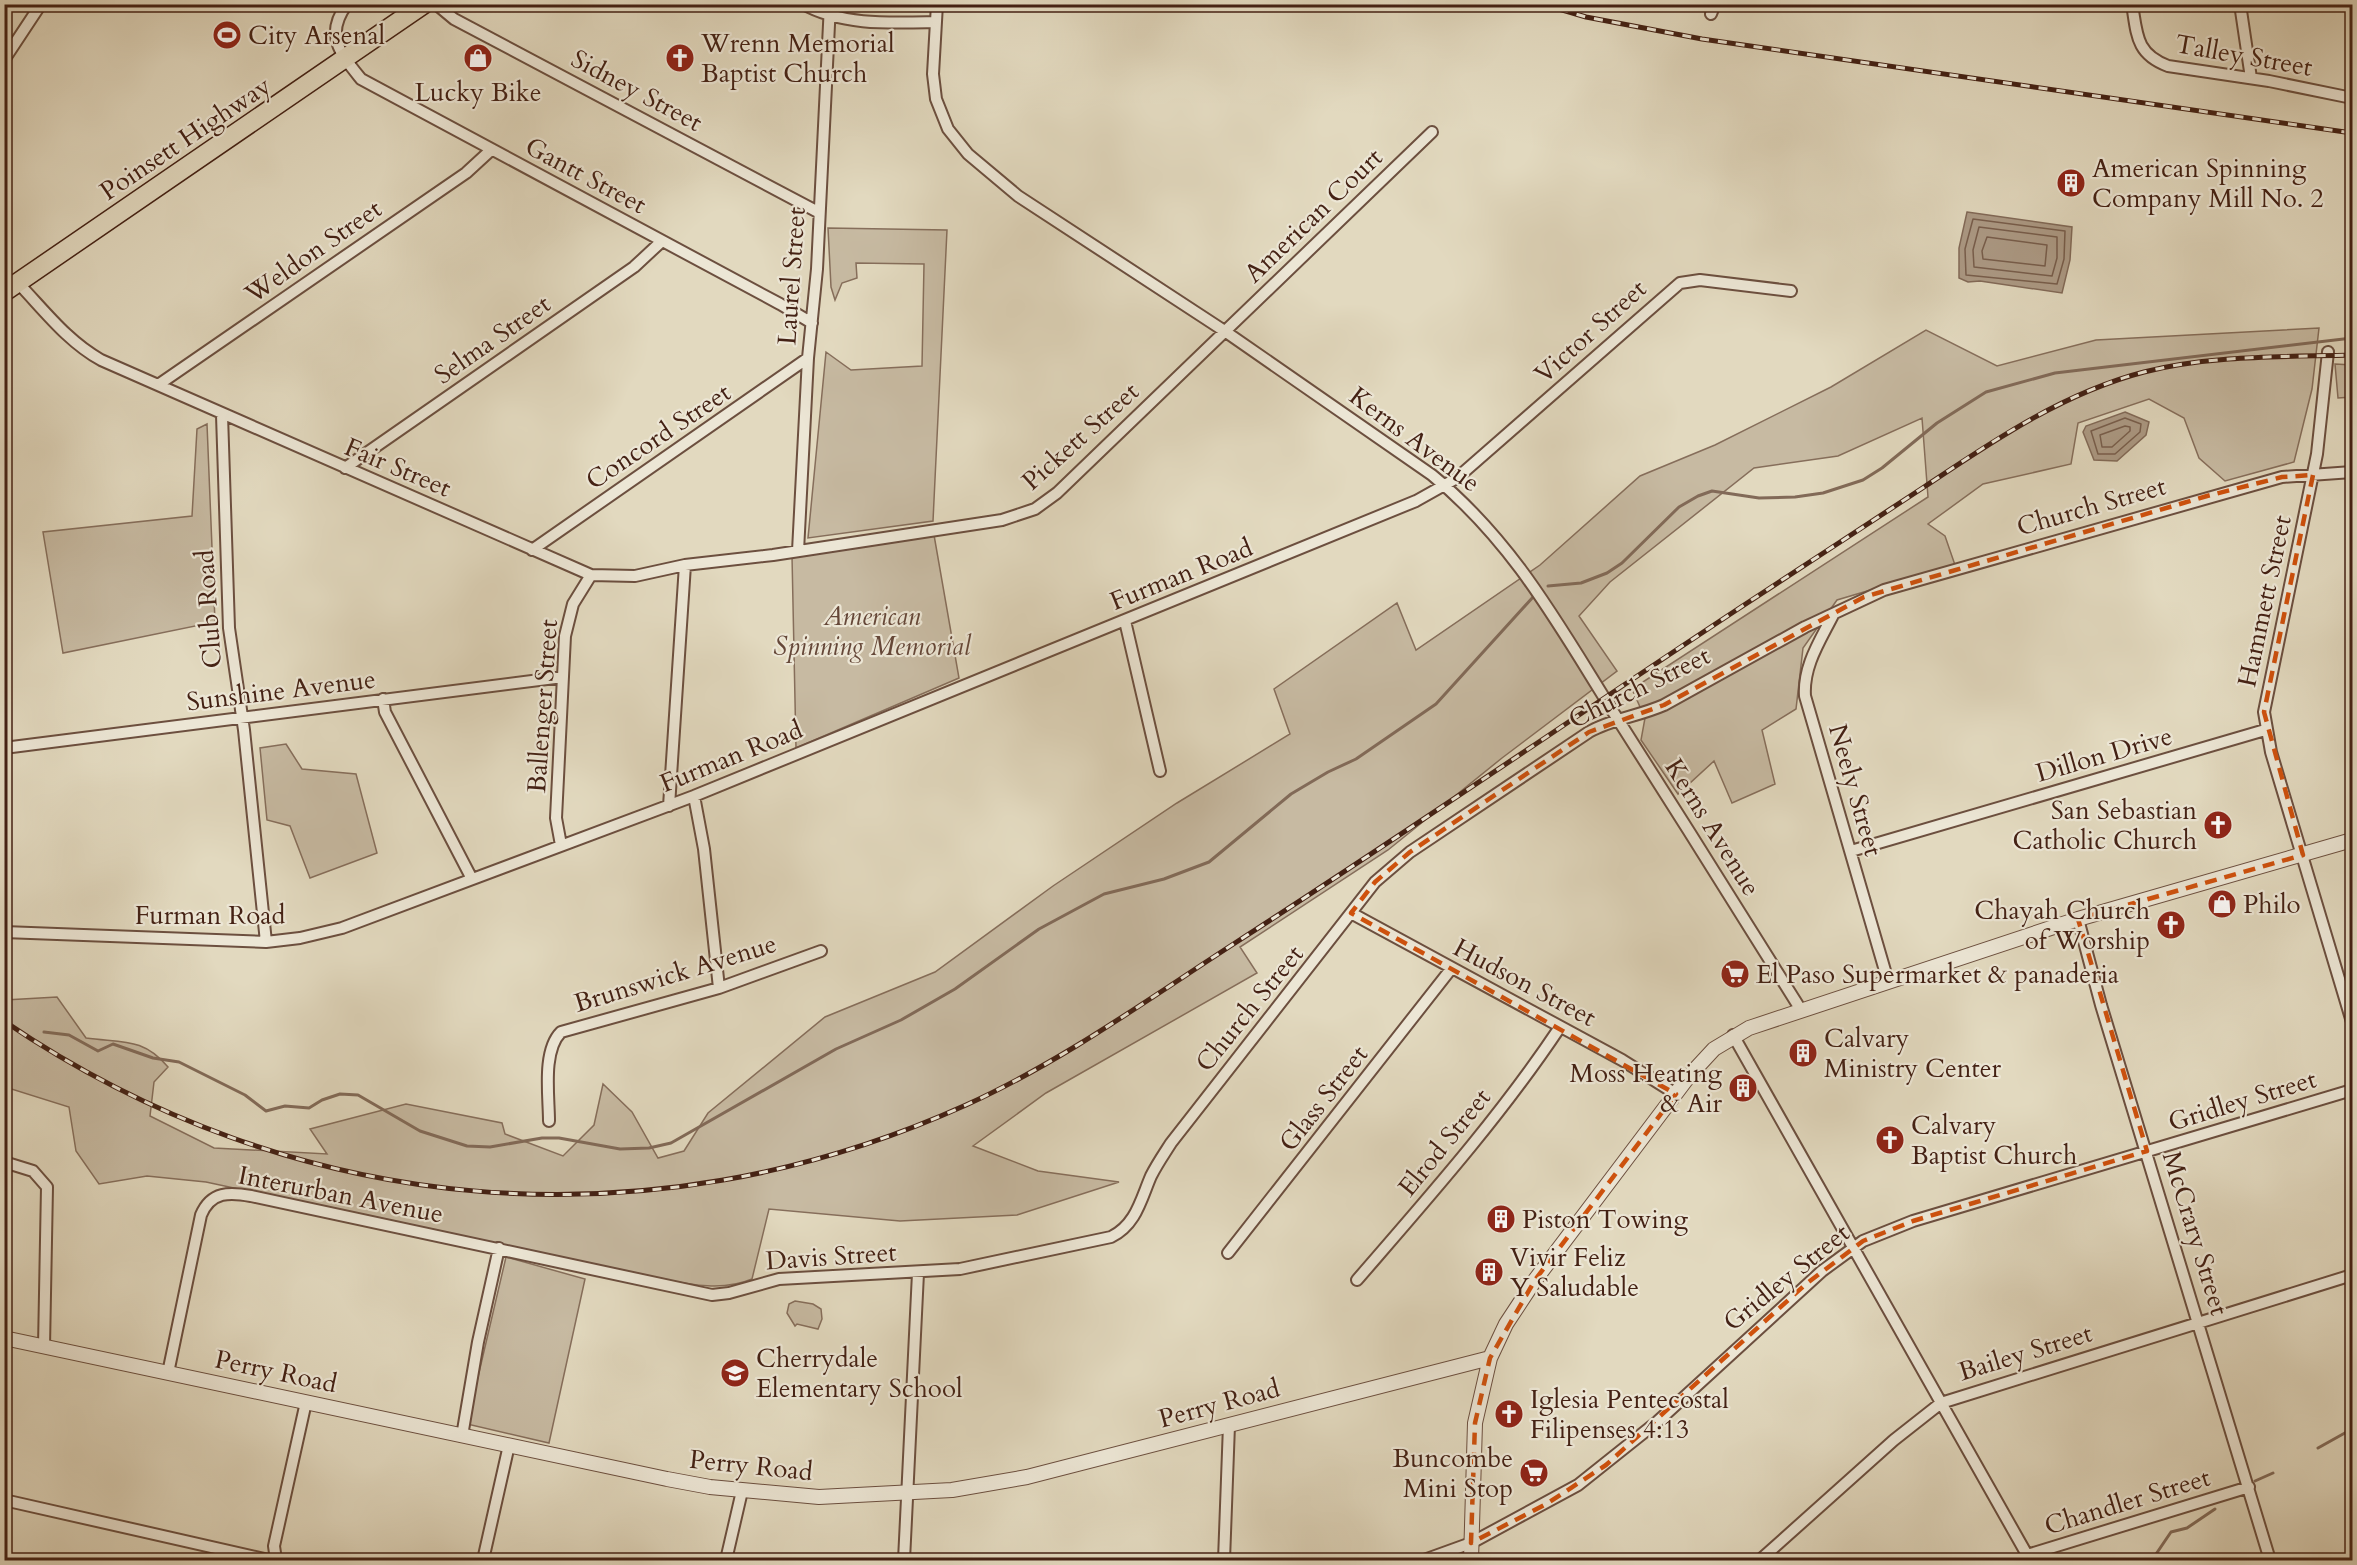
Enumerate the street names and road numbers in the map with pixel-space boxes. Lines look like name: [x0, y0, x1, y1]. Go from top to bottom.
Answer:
street label: Talley Street: [2173, 26, 2315, 85]
street label: Sidney Street: [565, 41, 709, 140]
street label: Poinsett Highway: [93, 68, 278, 209]
street label: Gantt Street: [519, 129, 653, 222]
street label: American Court: [1237, 140, 1390, 290]
street label: Weldon Street: [237, 191, 389, 312]
street label: Laurel Street: [769, 206, 814, 346]
street label: Victor Street: [1527, 272, 1654, 391]
street label: Selma Street: [427, 287, 557, 392]
street label: Pickett Street: [1014, 374, 1146, 498]
street label: Concord Street: [579, 375, 737, 498]
street label: Kerns Avenue: [1342, 379, 1487, 500]
street label: Fair Street: [339, 429, 456, 506]
street label: Church Street: [2013, 468, 2170, 544]
street label: Hammett Street: [2229, 512, 2300, 690]
street label: Furman Road: [1105, 530, 1258, 619]
street label: Club Road: [187, 548, 230, 669]
street label: Ballenger Street: [519, 618, 566, 794]
street label: Church Street: [1563, 638, 1716, 737]
street label: Sunshine Avenue: [185, 662, 378, 719]
street label: Furman Road: [655, 712, 808, 801]
street label: Dillon Drive: [2032, 718, 2176, 791]
street label: Neely Street: [1820, 720, 1891, 860]
street label: Kerns Avenue: [1657, 752, 1769, 902]
street label: Furman Road: [135, 898, 286, 933]
street label: Brunswick Avenue: [570, 926, 781, 1021]
street label: Hudson Street: [1447, 930, 1602, 1035]
street label: Church Street: [1187, 938, 1311, 1079]
street label: Glass Street: [1271, 1038, 1376, 1158]
street label: Gridley Street: [2164, 1061, 2320, 1140]
street label: Elrod Street: [1390, 1081, 1499, 1204]
street label: McCrary Street: [2154, 1147, 2237, 1319]
street label: Interurban Avenue: [235, 1157, 446, 1232]
street label: Gridley Street: [1716, 1216, 1857, 1339]
street label: Davis Street: [764, 1234, 898, 1279]
street label: Bailey Street: [1954, 1316, 2096, 1389]
street label: Perry Road: [212, 1341, 340, 1402]
street label: Perry Road: [1155, 1370, 1284, 1436]
street label: Perry Road: [687, 1442, 815, 1489]
street label: Chandler Street: [2040, 1460, 2214, 1543]

